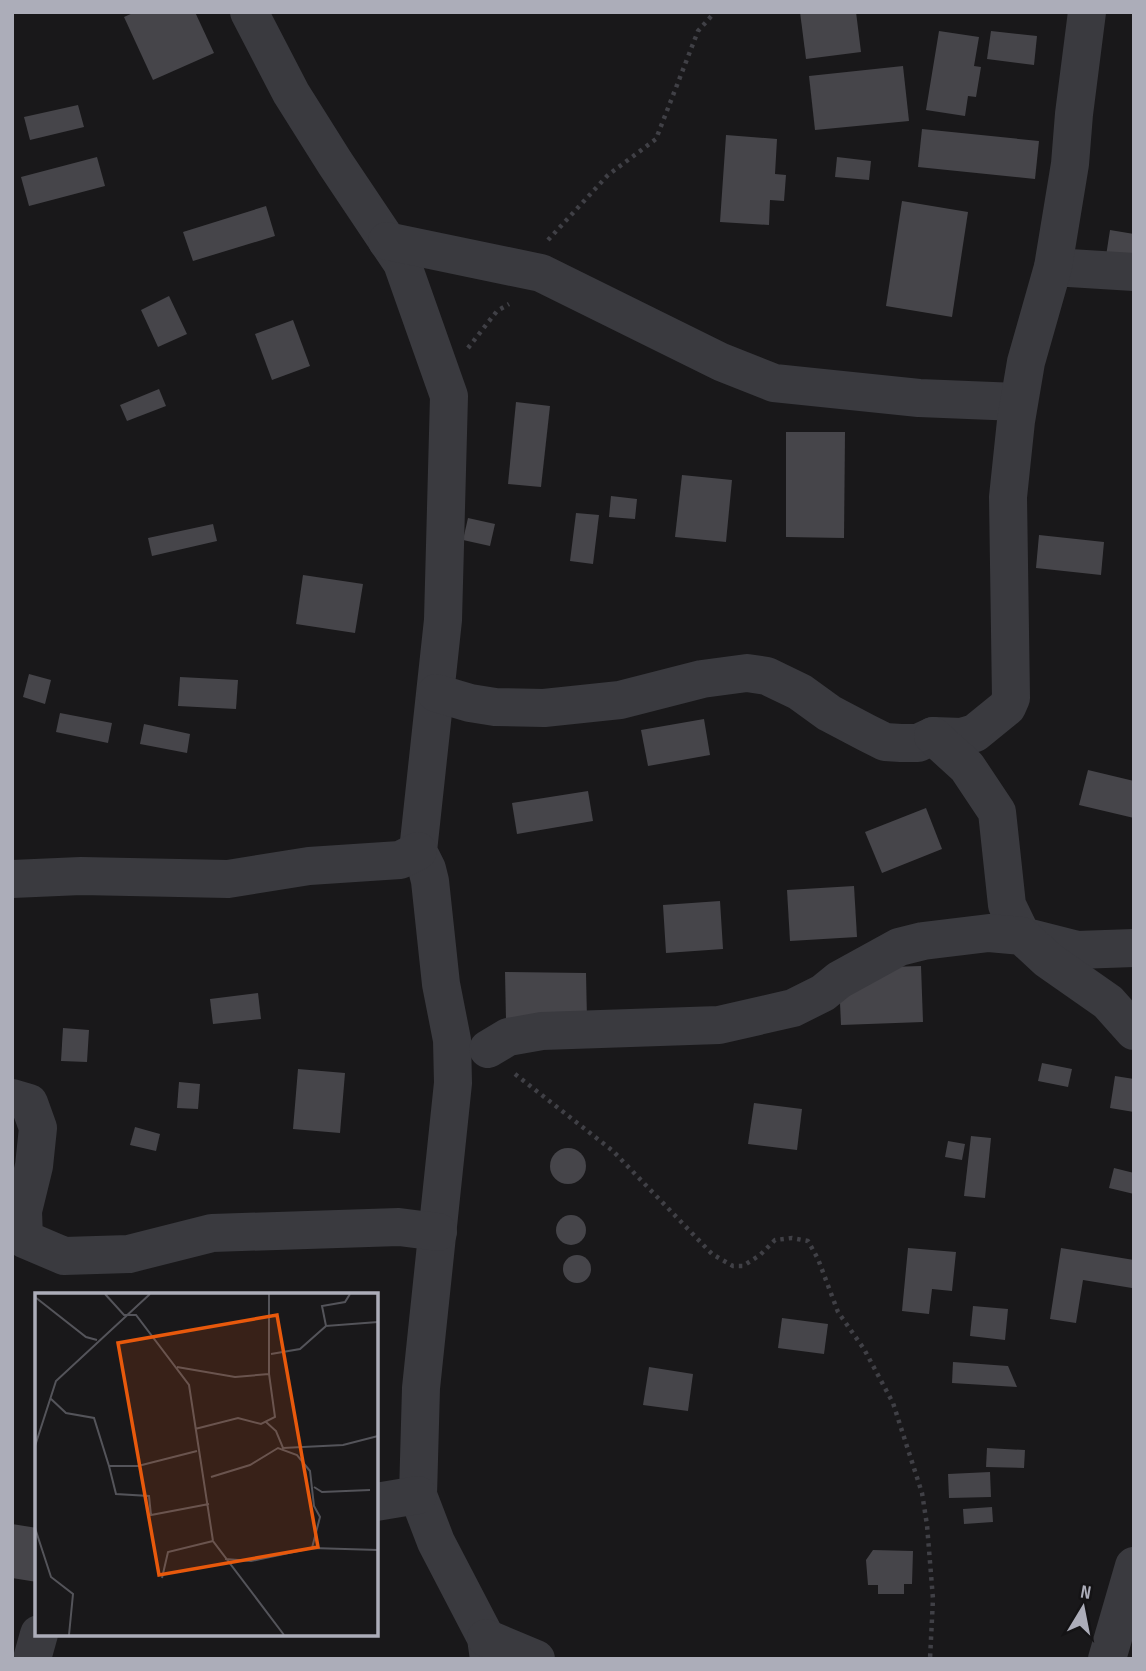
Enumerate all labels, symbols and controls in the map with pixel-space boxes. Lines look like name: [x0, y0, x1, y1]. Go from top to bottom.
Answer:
inset map: [35, 1293, 378, 1636]
north arrow: [1048, 1573, 1118, 1643]
text: N: [1079, 1581, 1093, 1605]

